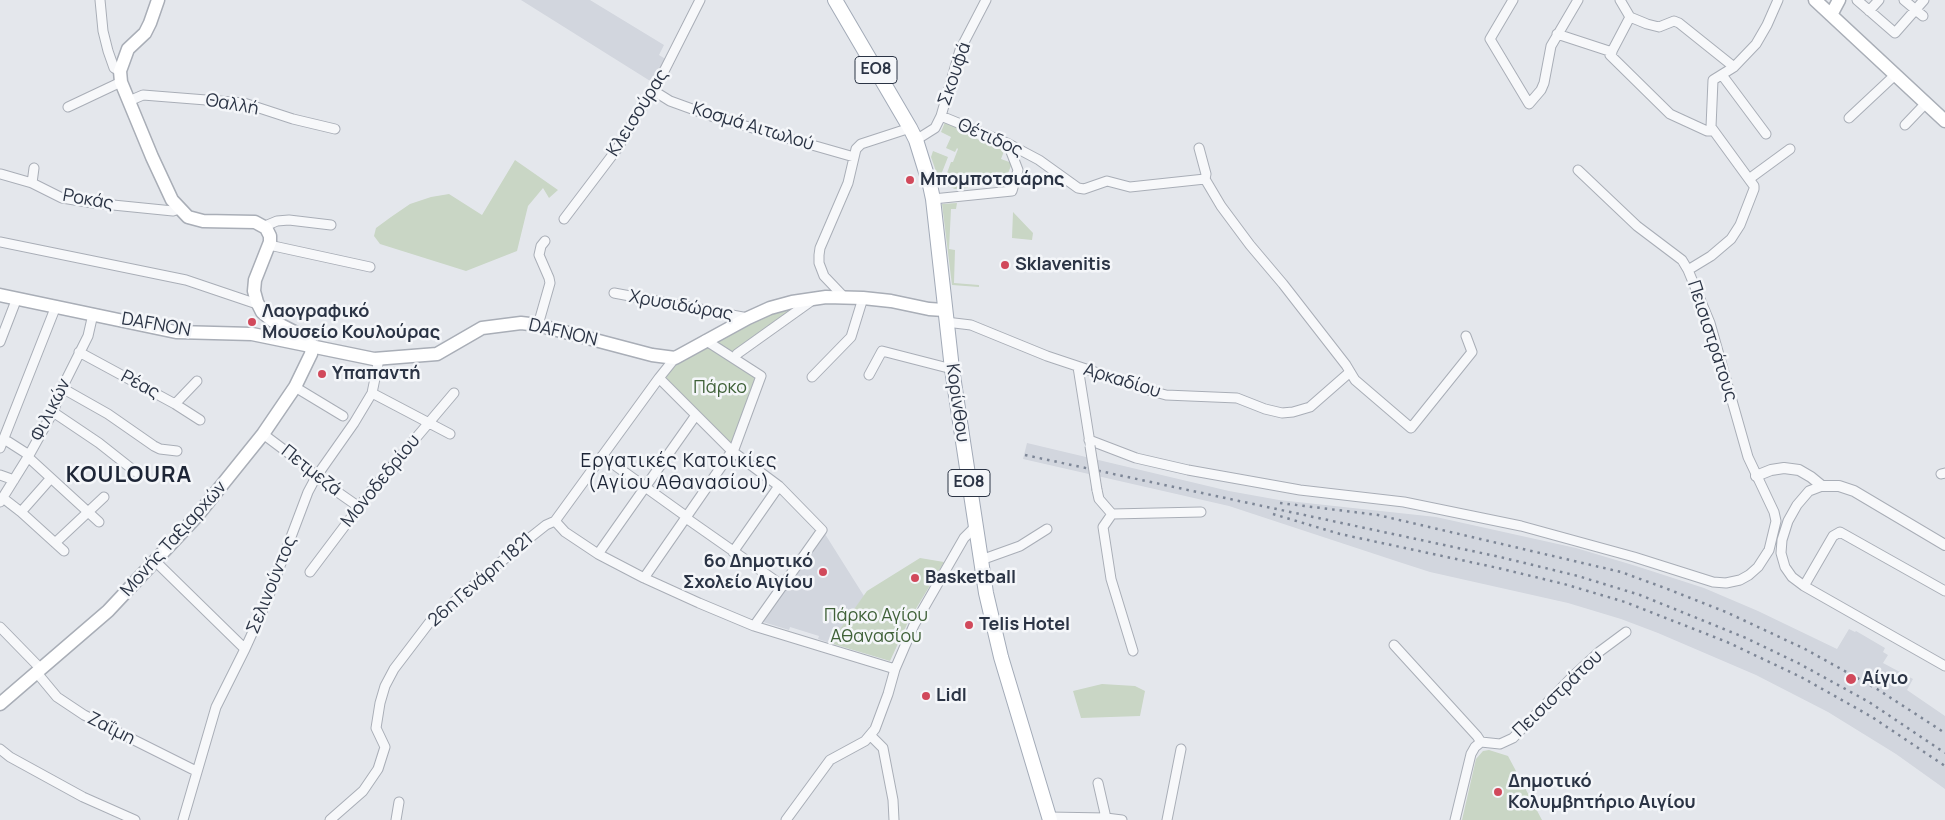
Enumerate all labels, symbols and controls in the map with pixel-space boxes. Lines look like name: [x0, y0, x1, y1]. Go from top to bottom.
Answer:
street label: Σκουφά: [934, 39, 976, 109]
road number: ΕΟ8: [855, 56, 897, 84]
street label: Κλεισούρας: [603, 65, 673, 161]
street label: Θαλλή: [204, 90, 260, 120]
street label: Κοσμά Αιτωλού: [690, 98, 816, 156]
street label: Θέτιδος: [954, 114, 1026, 162]
place label: Μπομποτσιάρης: [920, 169, 1064, 191]
marker: Μπομποτσιάρης: [904, 174, 916, 186]
street label: Ροκάς: [61, 185, 115, 215]
place label: Sklavenitis: [1015, 254, 1111, 276]
marker: Sklavenitis: [999, 259, 1011, 271]
street label: Πεισιστράτους: [1682, 278, 1742, 404]
street label: Χρυσιδώρας: [627, 286, 735, 326]
place label: Λαογραφικό Μουσείο Κουλούρας: [262, 301, 440, 344]
street label: DAFNON: [120, 308, 192, 342]
street label: DAFNON: [527, 315, 599, 351]
marker: Λαογραφικό Μουσείο Κουλούρας: [246, 316, 258, 328]
street label: Αρκαδίου: [1081, 359, 1163, 403]
street label: Κορίνθου: [941, 362, 973, 444]
place label: Υπαπαντή: [332, 363, 420, 385]
street label: Ρέας: [117, 366, 163, 404]
marker: Υπαπαντή: [316, 368, 328, 380]
street label: Φιλικών: [27, 375, 75, 445]
park label: Πάρκο: [693, 377, 747, 399]
street label: Μονοδεδρίου: [337, 430, 425, 532]
street label: Πετμεζά: [277, 441, 345, 501]
district label: Εργατικές Κατοικίες (Αγίου Αθανασίου): [578, 451, 780, 495]
district label: KOULOURA: [65, 463, 193, 489]
road number: ΕΟ8: [948, 469, 990, 496]
street label: Μονής Ταξιαρχών: [117, 477, 231, 601]
street label: 26η Γενάρη 1821: [424, 529, 538, 631]
street label: Σελινούντος: [243, 533, 301, 637]
place label: 6ο Δημοτικό Σχολείο Αιγίου: [683, 551, 813, 594]
marker: 6ο Δημοτικό Σχολείο Αιγίου: [817, 566, 829, 578]
place label: Basketball: [925, 567, 1016, 589]
marker: Basketball: [909, 572, 921, 584]
park label: Πάρκο Αγίου Αθανασίου: [824, 605, 928, 648]
place label: Telis Hotel: [979, 614, 1070, 636]
marker: Telis Hotel: [963, 619, 975, 631]
street label: Πεισιστράτου: [1509, 646, 1607, 742]
place label: Αίγιο: [1862, 668, 1908, 690]
marker: Αίγιο: [1844, 672, 1858, 686]
place label: Lidl: [936, 685, 967, 707]
marker: Lidl: [920, 690, 932, 702]
street label: Ζαΐμη: [84, 708, 138, 750]
place label: Δημοτικό Κολυμβητήριο Αιγίου: [1508, 771, 1696, 814]
marker: Δημοτικό Κολυμβητήριο Αιγίου: [1492, 786, 1504, 798]

